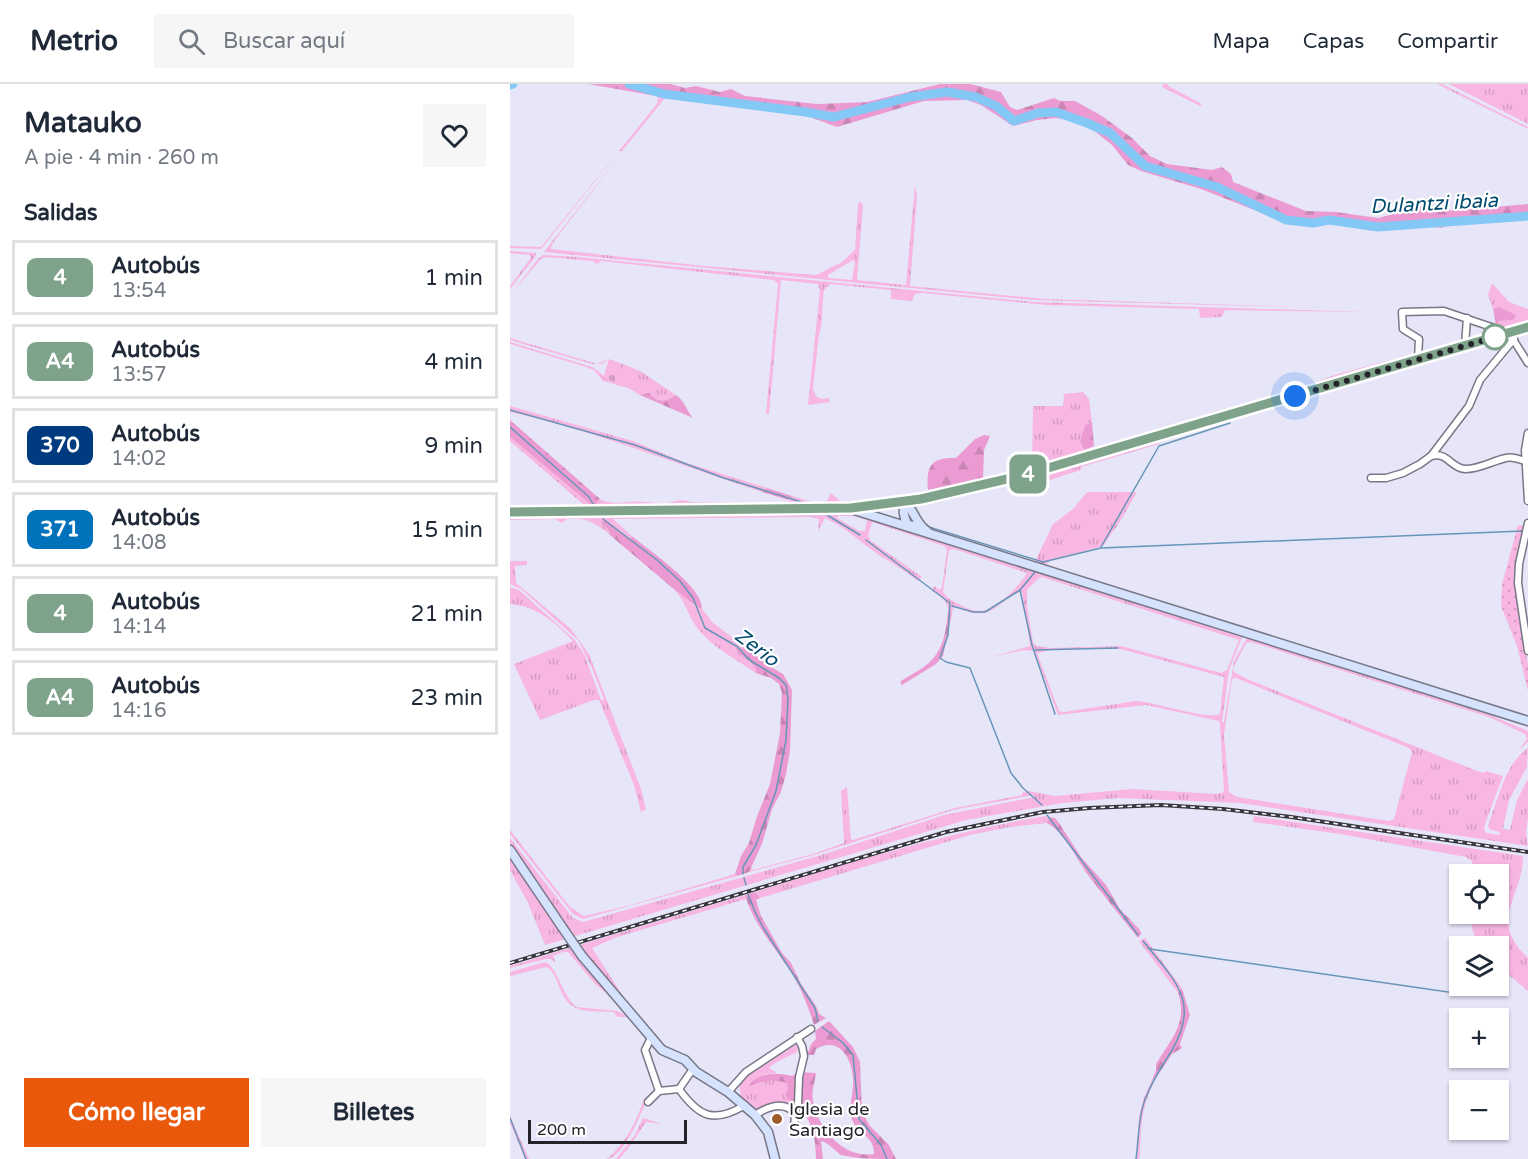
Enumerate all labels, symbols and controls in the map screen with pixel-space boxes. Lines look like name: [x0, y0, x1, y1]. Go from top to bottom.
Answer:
search box: [154, 14, 574, 68]
text: Metrio: [30, 24, 118, 58]
icon: search: [175, 25, 208, 58]
text: Buscar aquí: [223, 28, 345, 54]
text: Mapa: [1213, 29, 1270, 54]
text: Capas: [1303, 29, 1364, 54]
text: Compartir: [1397, 29, 1498, 54]
button: heart: [423, 104, 486, 167]
text: Matauko: [24, 106, 142, 140]
text: A pie · 4 min · 260 m: [24, 146, 219, 170]
water label: Dulantzi ibaia: [1369, 189, 1499, 219]
text: Salidas: [24, 200, 98, 226]
text: Autobús: [111, 253, 200, 279]
text: 4: [53, 265, 67, 290]
text: 1 min: [424, 265, 483, 291]
text: 13:54: [111, 279, 166, 303]
unlabelled marker: [1482, 324, 1508, 350]
text: Autobús: [111, 337, 200, 363]
text: A4: [46, 349, 74, 374]
text: 4 min: [424, 349, 483, 375]
text: 13:57: [111, 363, 166, 387]
your location: [1280, 381, 1310, 411]
text: Autobús: [111, 421, 200, 447]
text: 370: [40, 433, 80, 458]
text: 9 min: [424, 433, 483, 459]
text: 14:02: [111, 447, 166, 471]
line badge: 4: [1008, 454, 1048, 494]
text: 4: [1021, 462, 1035, 487]
text: Autobús: [111, 505, 200, 531]
text: 371: [40, 517, 80, 542]
text: 15 min: [411, 517, 483, 543]
text: 14:08: [111, 531, 166, 555]
text: Autobús: [111, 589, 200, 615]
text: 4: [53, 601, 67, 626]
text: 21 min: [411, 601, 483, 627]
text: 14:14: [111, 615, 166, 639]
water label: Zerio: [730, 624, 784, 673]
text: Autobús: [111, 673, 200, 699]
text: A4: [46, 685, 74, 710]
text: 23 min: [411, 685, 483, 711]
text: 14:16: [111, 699, 166, 723]
map controls: [1449, 864, 1509, 1140]
button: locate: [1449, 864, 1509, 924]
button: layers: [1449, 936, 1509, 996]
button: +: [1449, 1008, 1509, 1068]
button: Cómo llegar: [24, 1078, 249, 1147]
button: Billetes: [261, 1078, 486, 1147]
button: −: [1449, 1080, 1509, 1140]
place label: Iglesia de Santiago: [789, 1098, 869, 1141]
marker: Iglesia de Santiago: [770, 1112, 784, 1126]
scale bar: [528, 1117, 687, 1144]
text: 200 m: [537, 1120, 586, 1140]

